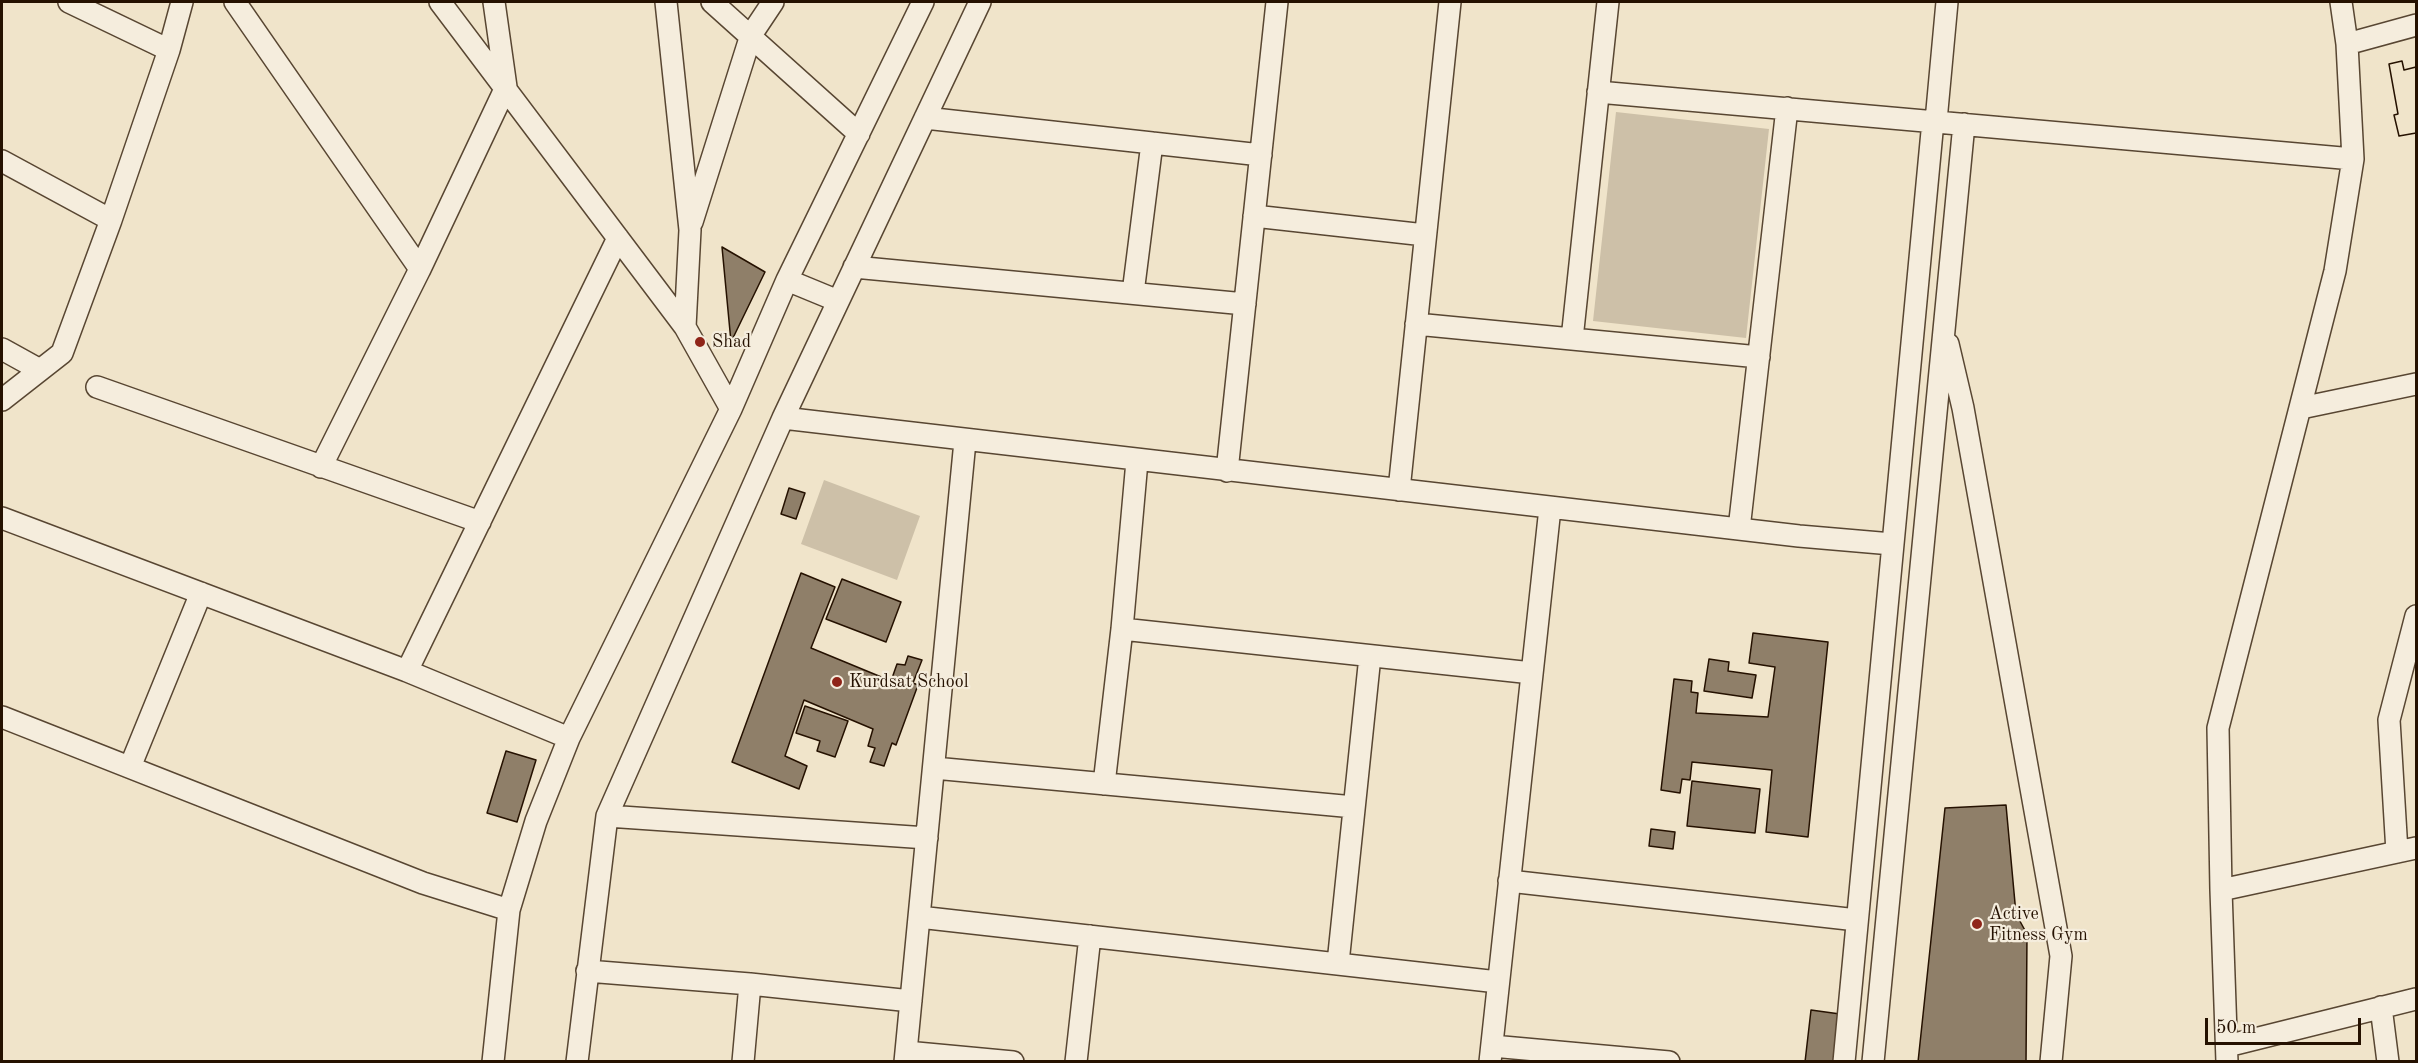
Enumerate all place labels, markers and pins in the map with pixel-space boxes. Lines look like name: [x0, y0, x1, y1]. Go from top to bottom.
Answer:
place label: Shad: [712, 331, 751, 353]
marker: Shad: [693, 335, 707, 349]
place label: Kurdsat School: [849, 671, 969, 693]
marker: Kurdsat School: [830, 675, 844, 689]
place label: Active Fitness Gym: [1989, 903, 2088, 946]
marker: Active Fitness Gym: [1970, 917, 1984, 931]

